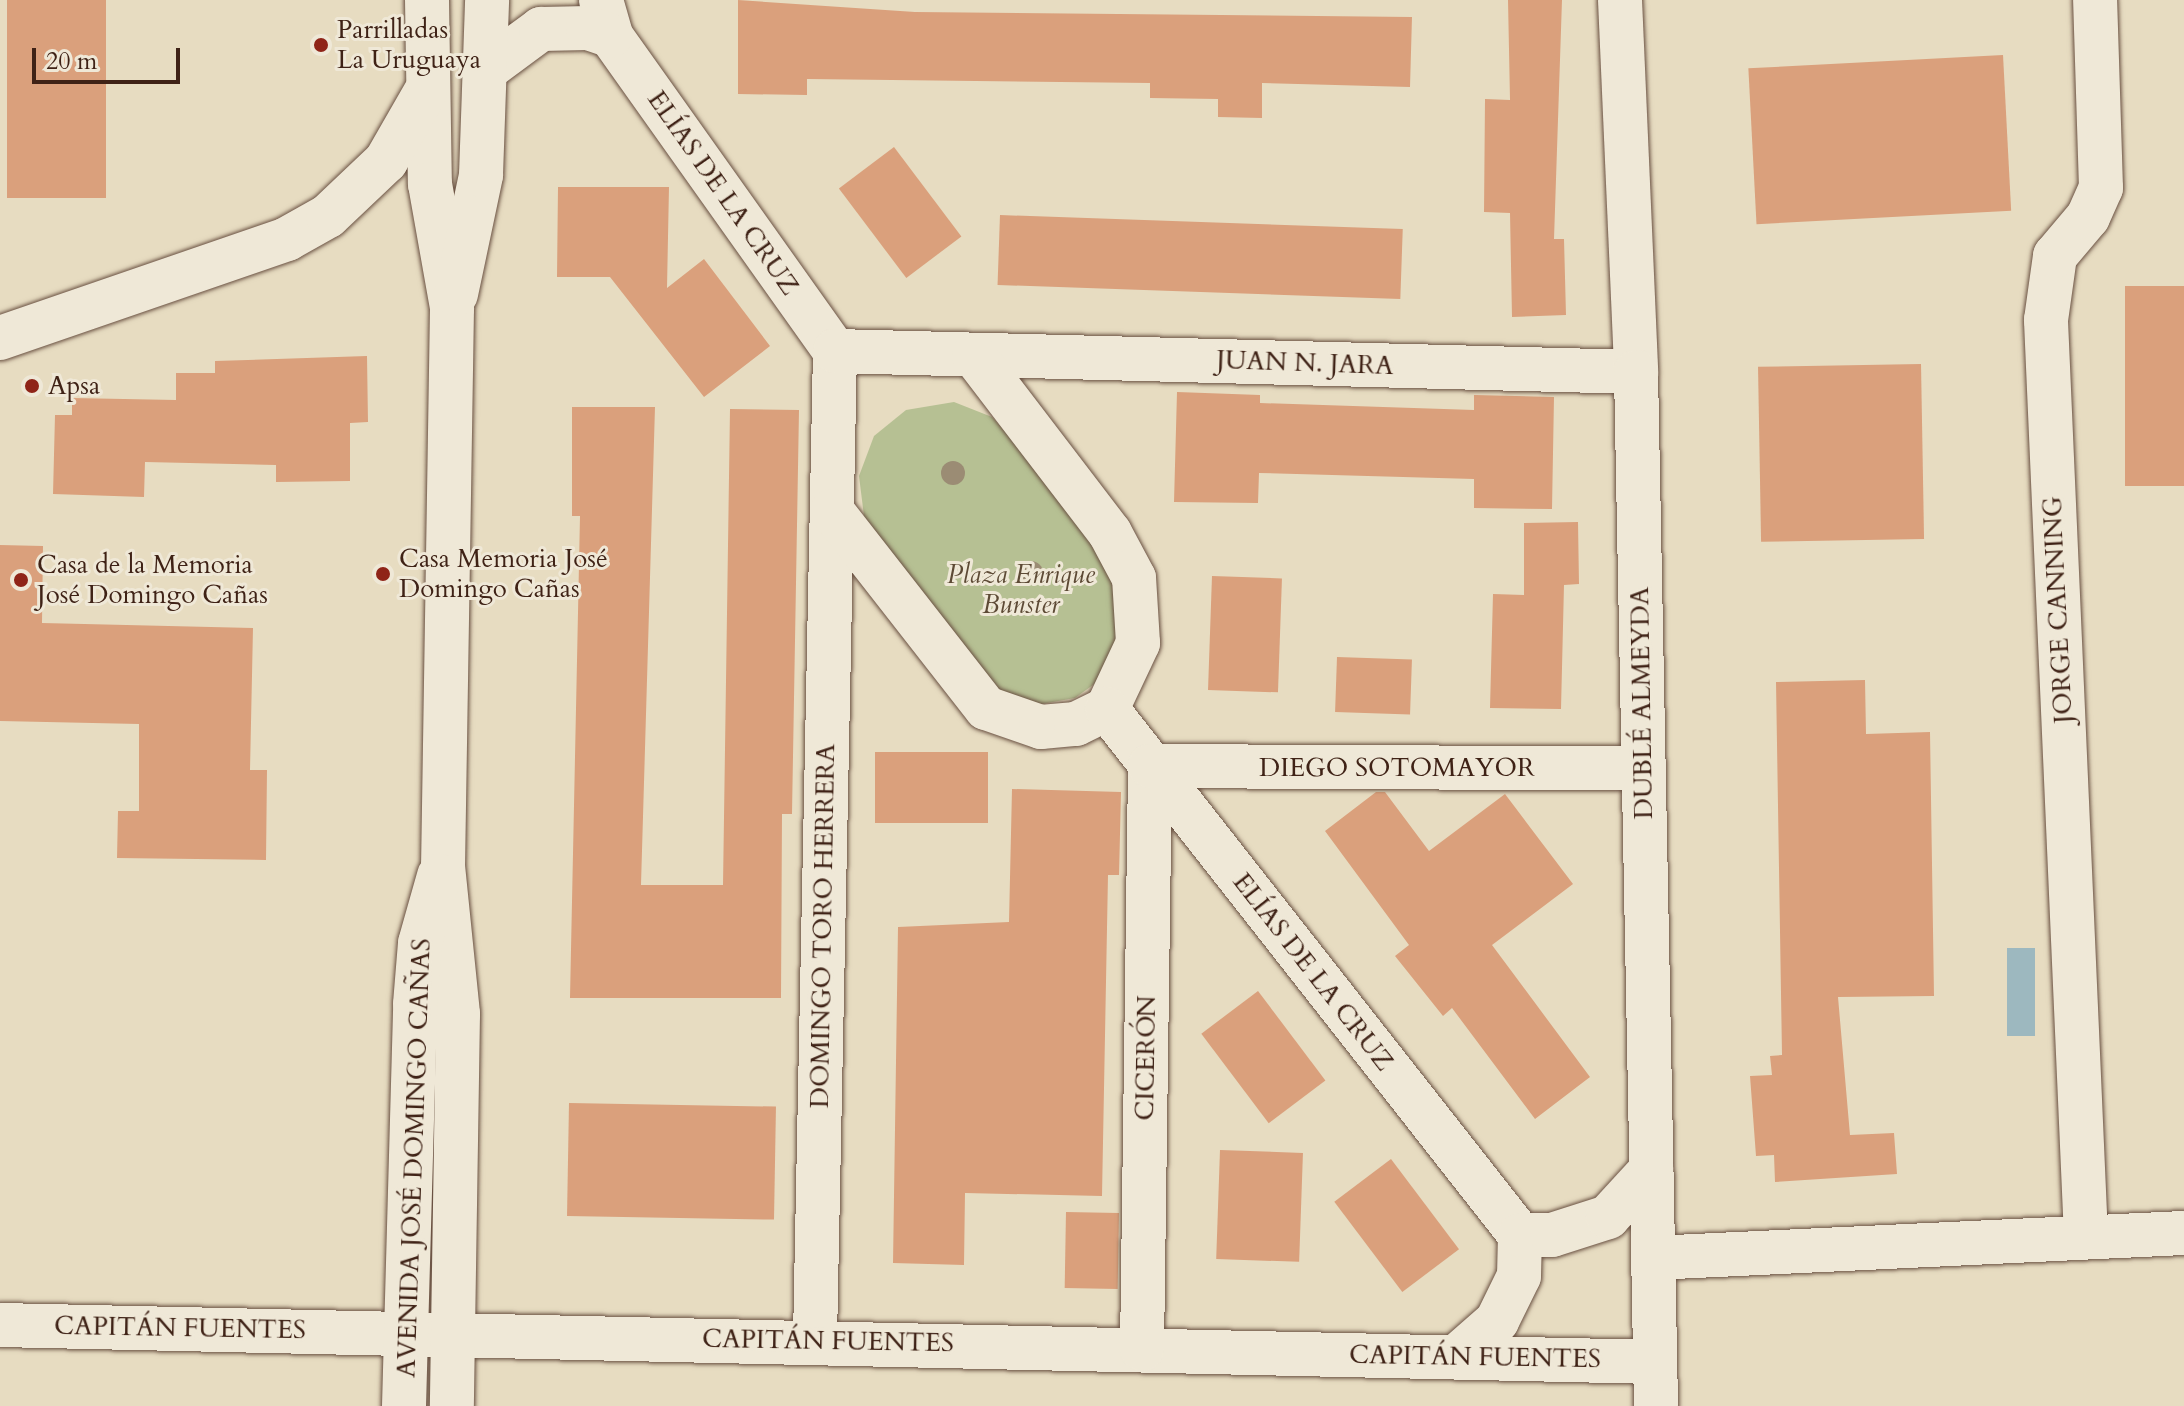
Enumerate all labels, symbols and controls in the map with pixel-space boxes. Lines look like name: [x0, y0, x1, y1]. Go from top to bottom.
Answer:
place label: Parrilladas La Uruguaya: [337, 14, 481, 76]
scale bar: [36, 32, 184, 82]
marker: Parrilladas La Uruguaya: [312, 36, 330, 54]
text: 20 m: [46, 45, 97, 78]
street label: ELÍAS DE LA CRUZ: [641, 85, 805, 301]
street label: JUAN N. JARA: [1216, 344, 1394, 382]
place label: Apsa: [48, 370, 100, 402]
marker: Apsa: [23, 377, 41, 395]
street label: JORGE CANNING: [2036, 496, 2080, 724]
place label: Casa Memoria José Domingo Cañas: [399, 543, 608, 604]
place label: Casa de la Memoria José Domingo Cañas: [37, 549, 268, 610]
park label: Plaza Enrique Bunster: [947, 559, 1095, 620]
marker: Casa Memoria José Domingo Cañas: [374, 565, 392, 583]
marker: Casa de la Memoria José Domingo Cañas: [12, 571, 30, 589]
street label: DUBLÉ ALMEYDA: [1624, 586, 1660, 820]
street label: DOMINGO TORO HERRERA: [804, 743, 842, 1109]
street label: DIEGO SOTOMAYOR: [1259, 752, 1535, 784]
street label: ELÍAS DE LA CRUZ: [1226, 867, 1400, 1077]
street label: AVENIDA JOSÉ DOMINGO CAÑAS: [391, 938, 437, 1378]
street label: CICERÓN: [1129, 995, 1163, 1121]
street label: CAPITÁN FUENTES: [54, 1310, 306, 1346]
street label: CAPITÁN FUENTES: [702, 1323, 954, 1359]
street label: CAPITÁN FUENTES: [1349, 1339, 1601, 1375]

